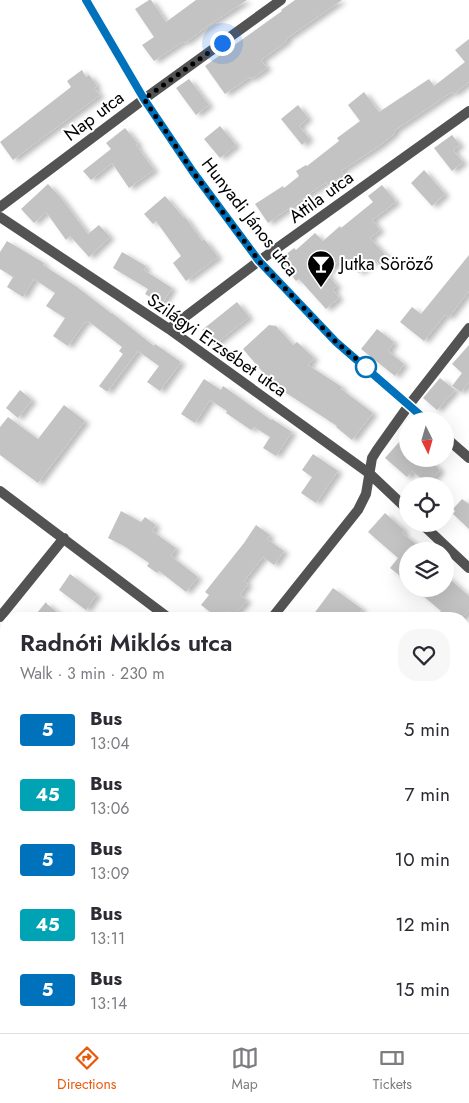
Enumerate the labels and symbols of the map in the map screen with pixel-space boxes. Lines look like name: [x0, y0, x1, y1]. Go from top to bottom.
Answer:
your location: [210, 31, 235, 56]
street label: Nap utca: [58, 85, 130, 147]
street label: Hunyadi János utca: [195, 152, 305, 282]
street label: Attila utca: [283, 165, 359, 229]
bar icon: Jutka Söröző: [306, 249, 336, 288]
place label: Jutka Söröző: [338, 251, 434, 277]
street label: Szilágyi Erzsébet utca: [142, 287, 292, 403]
unlabelled marker: [355, 356, 377, 378]
north arrow: [399, 412, 454, 468]

